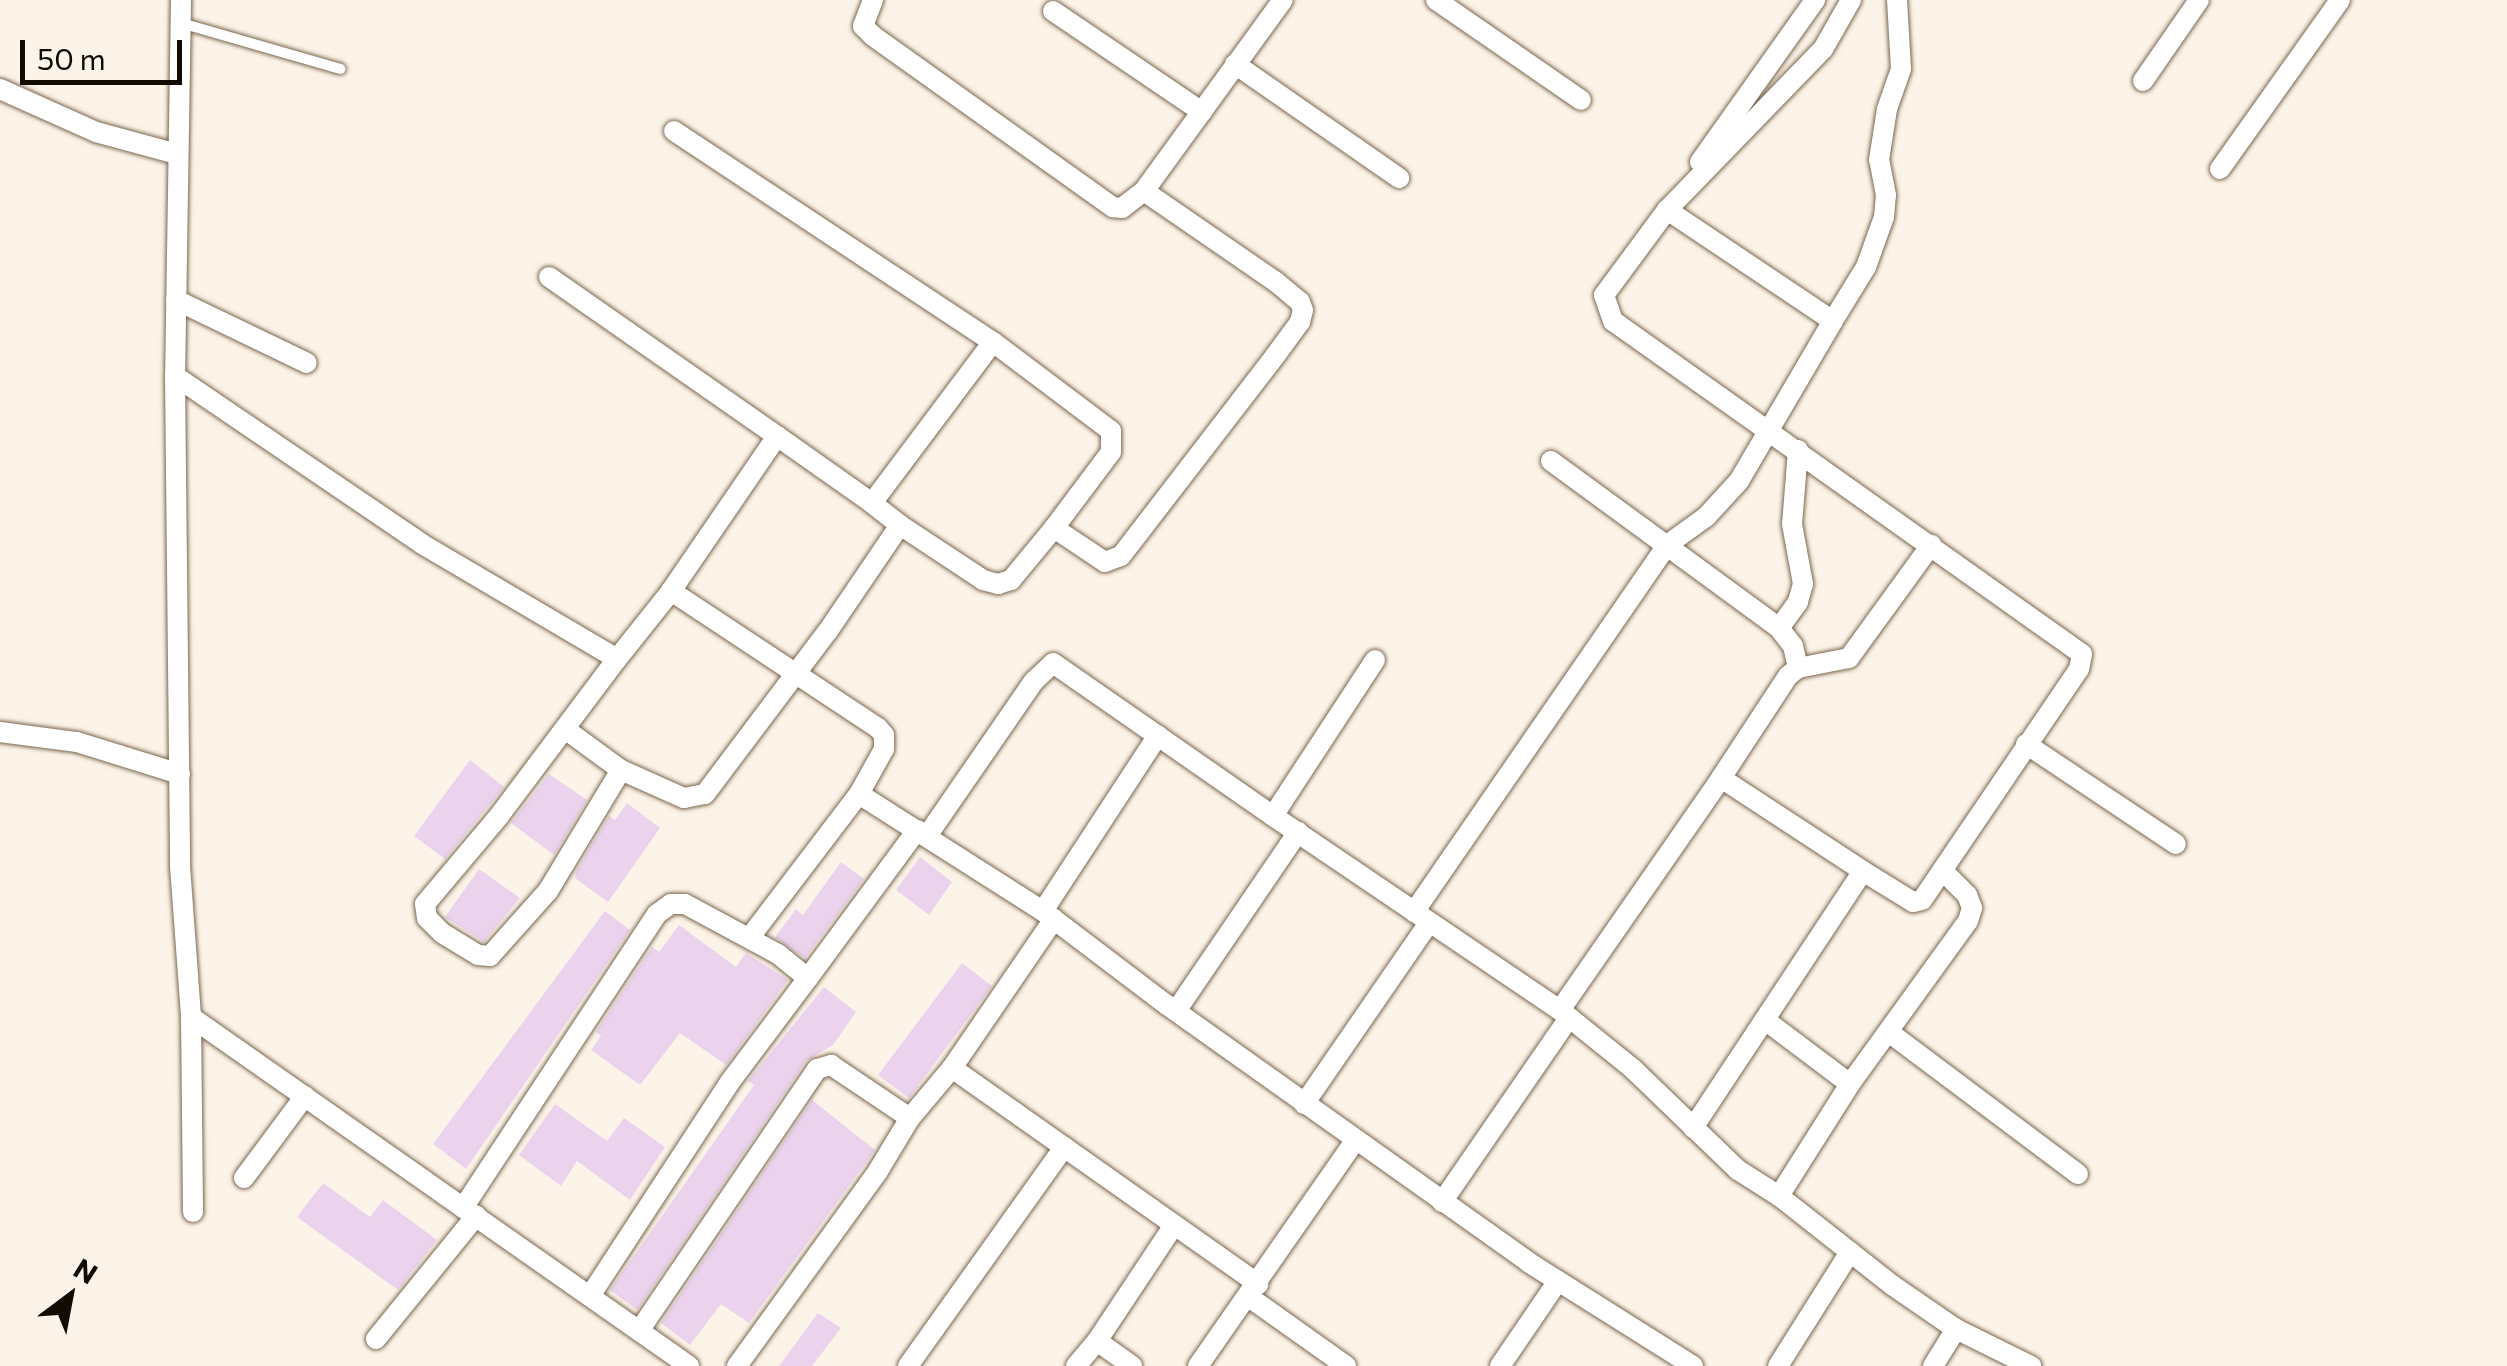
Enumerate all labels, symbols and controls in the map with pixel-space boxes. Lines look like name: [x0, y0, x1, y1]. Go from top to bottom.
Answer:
scale bar: [25, 20, 188, 82]
text: 50 m: [37, 39, 106, 76]
north arrow: [20, 1246, 120, 1346]
text: N: [68, 1251, 104, 1291]

